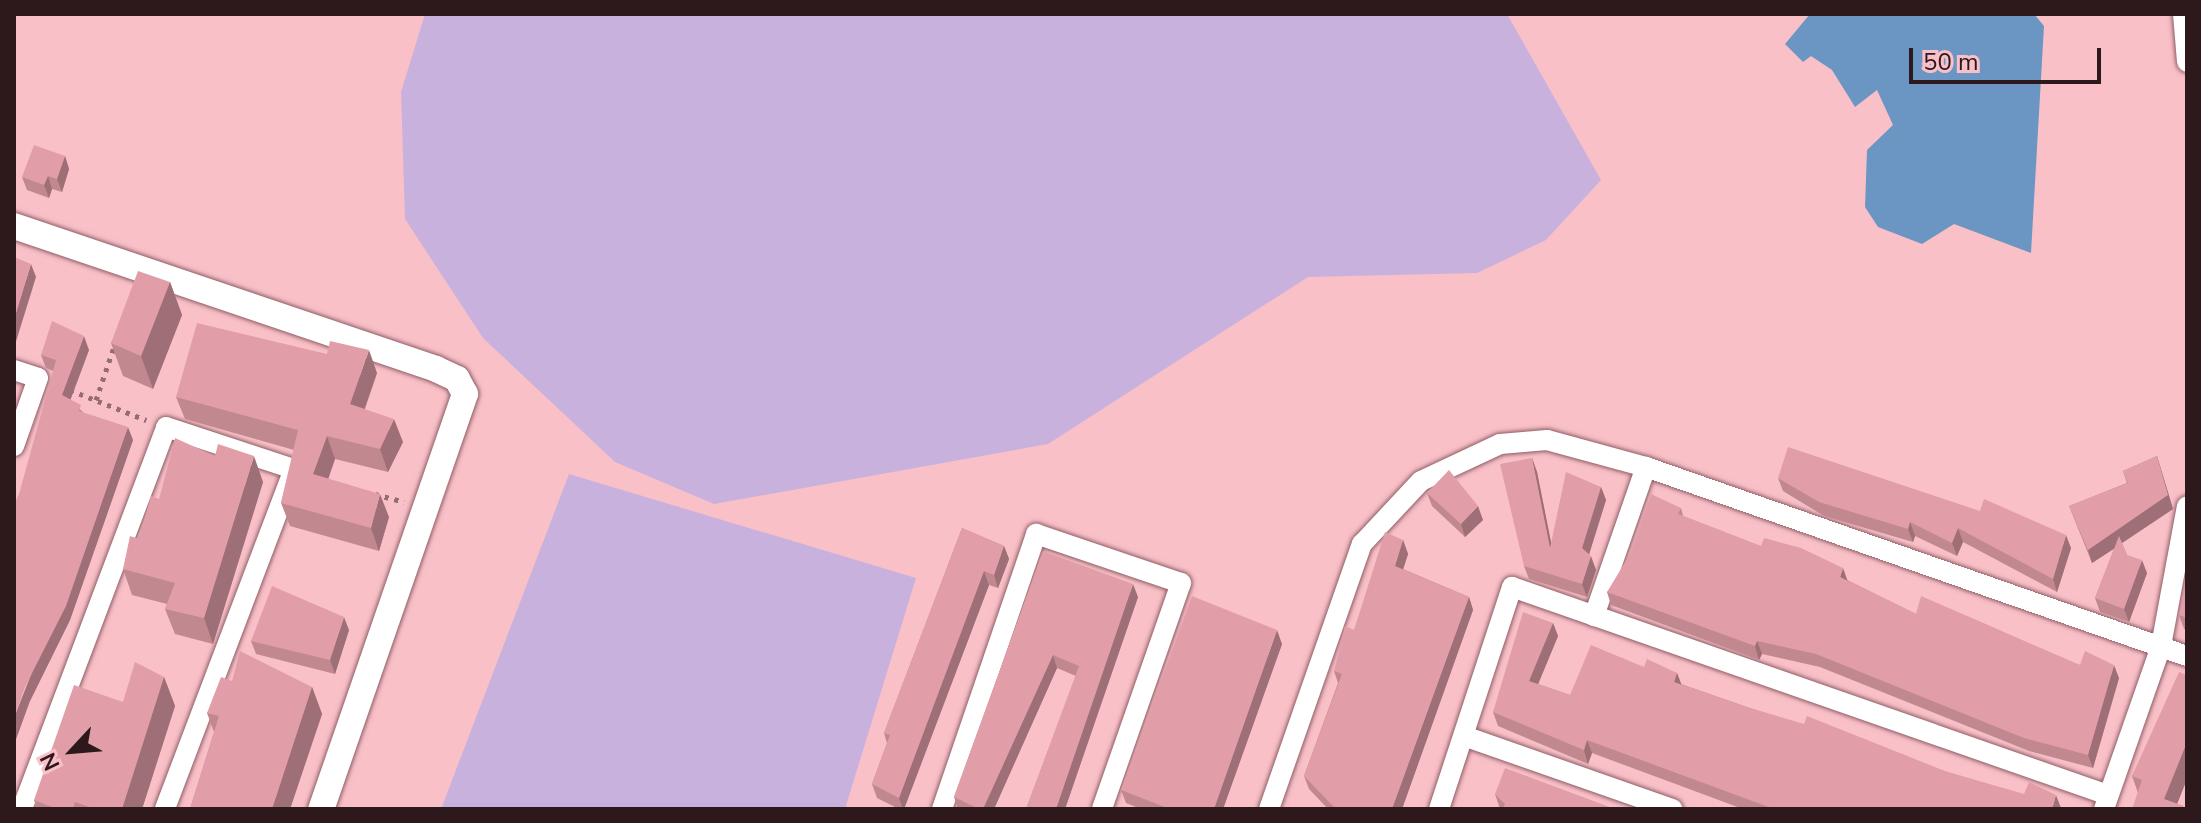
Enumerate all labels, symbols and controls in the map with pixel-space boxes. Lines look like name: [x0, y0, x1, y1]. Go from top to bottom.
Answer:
scale bar: [1913, 32, 2105, 82]
text: 50 m: [1923, 46, 1979, 78]
north arrow: [32, 711, 112, 791]
text: N: [33, 748, 68, 775]

